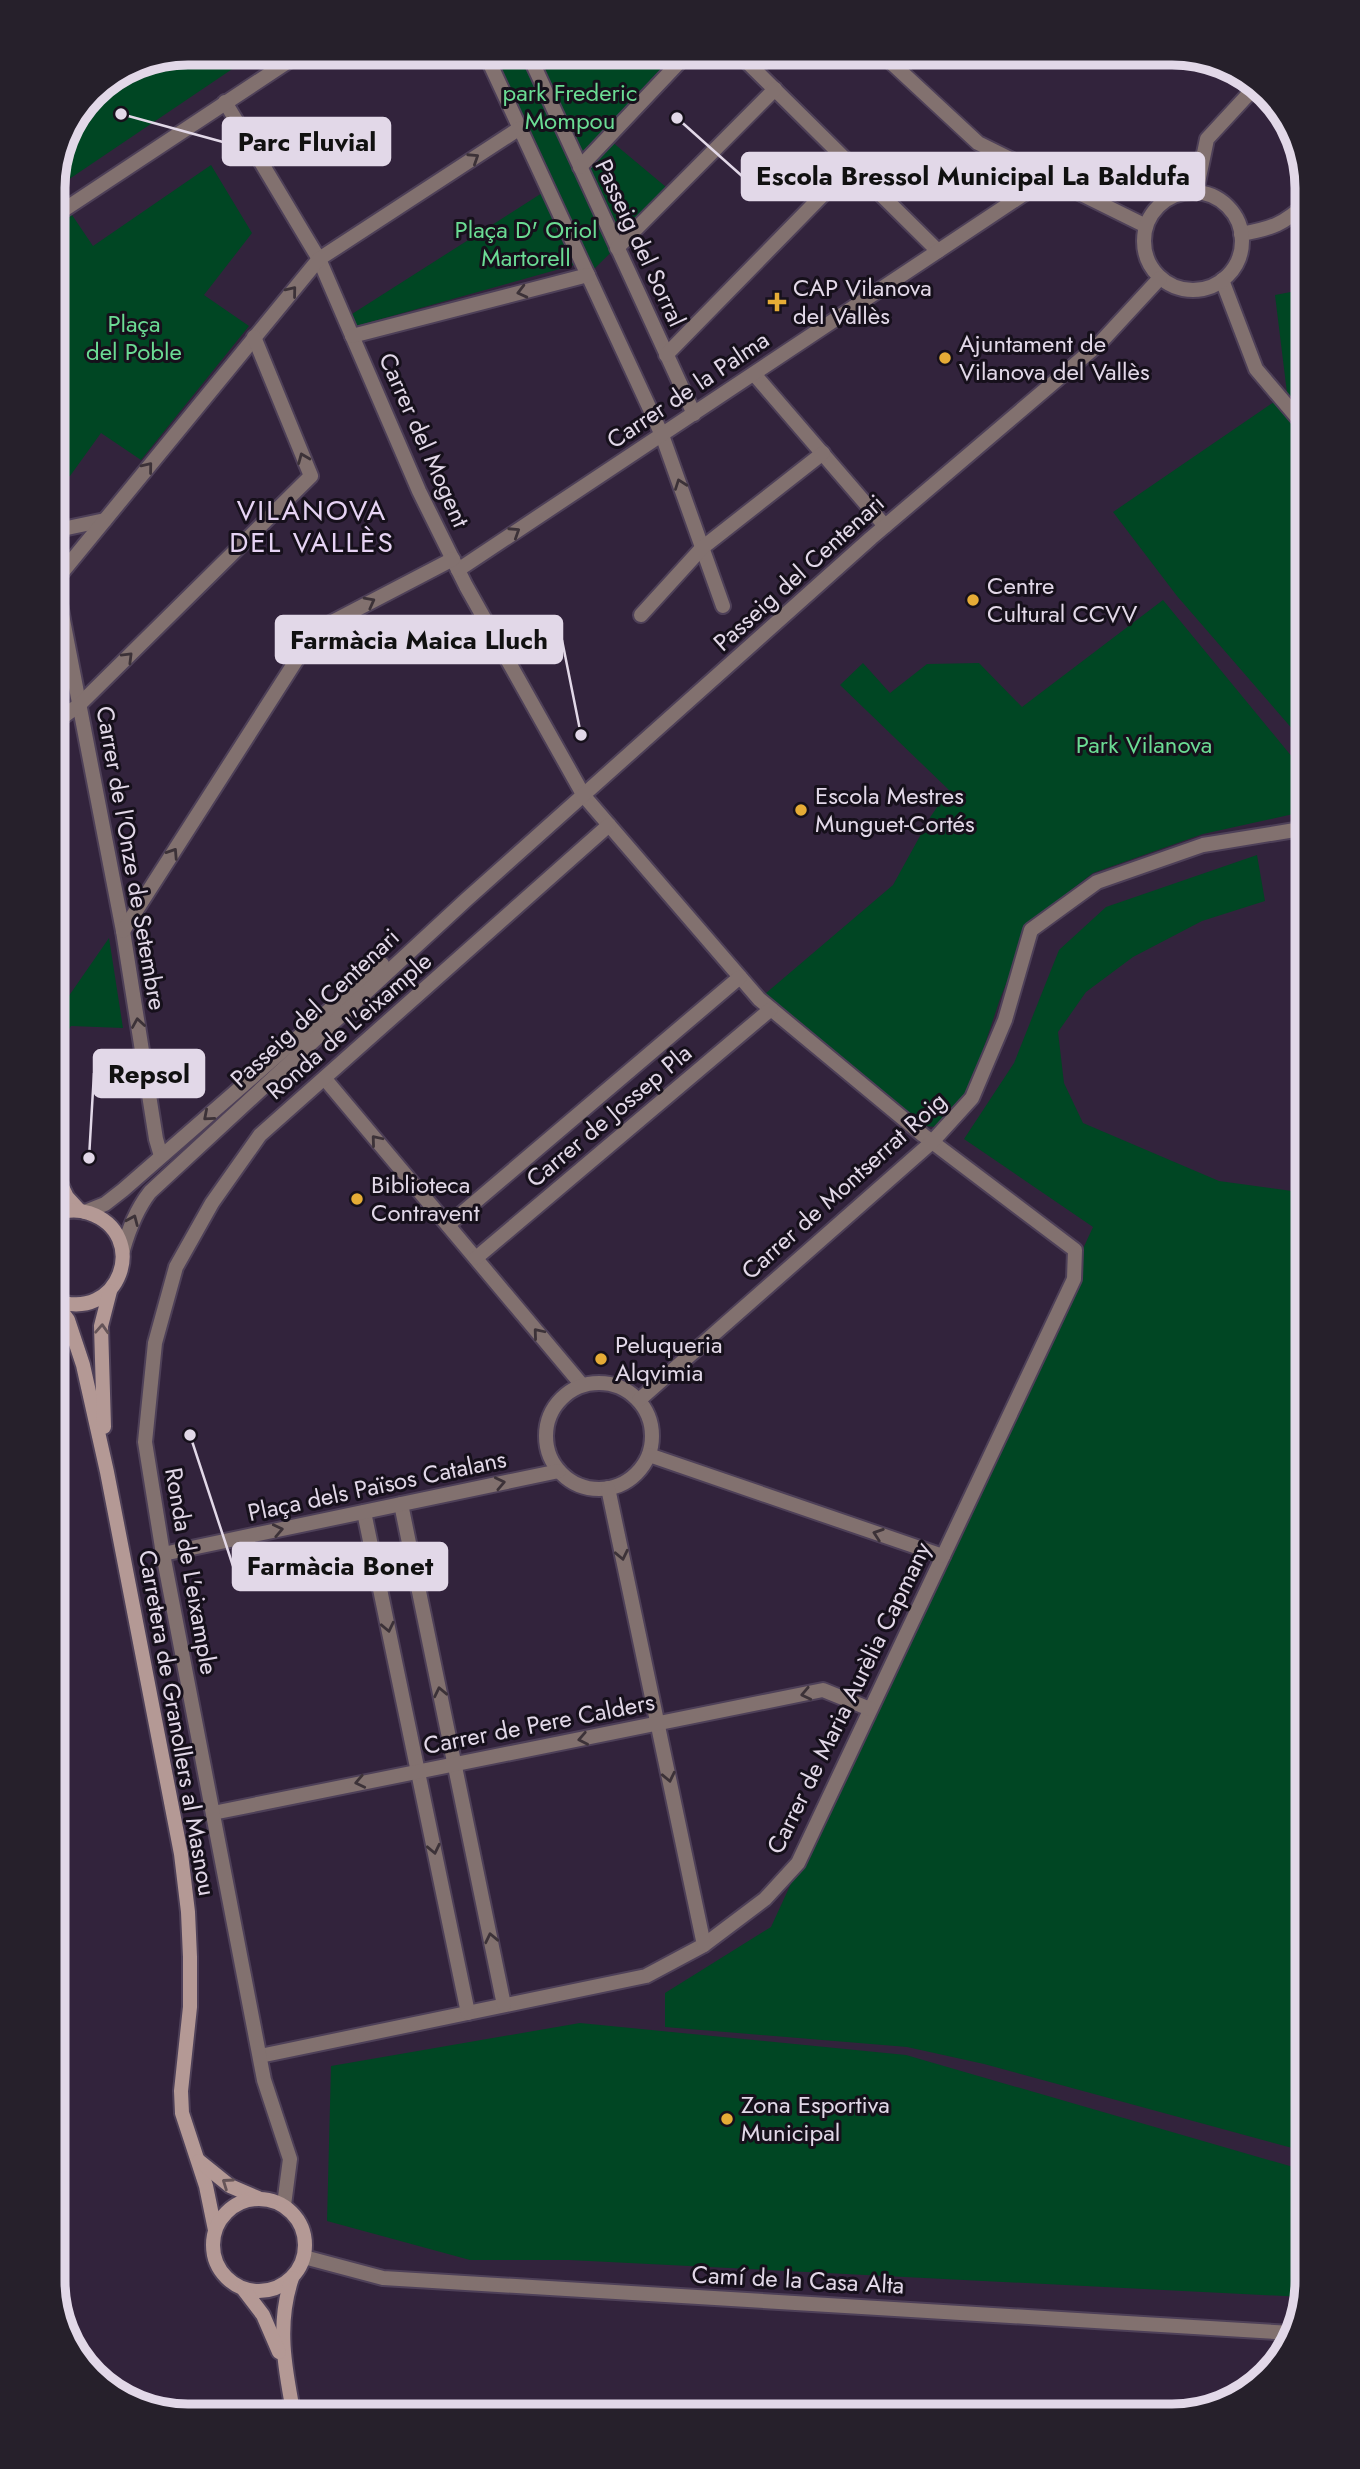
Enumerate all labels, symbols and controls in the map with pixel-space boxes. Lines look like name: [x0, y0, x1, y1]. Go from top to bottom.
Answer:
park label: park Frederic Mompou: [503, 75, 637, 138]
callout: Parc Fluvial: [223, 118, 390, 165]
text: Parc Fluvial: [238, 123, 376, 161]
one-way arrow: [467, 153, 480, 166]
street label: Passeig del Sorral: [586, 153, 695, 332]
callout: Escola Bressol Municipal La Baldufa: [742, 153, 1204, 200]
text: Escola Bressol Municipal La Baldufa: [756, 157, 1190, 195]
park label: Plaça D' Oriol Martorell: [455, 212, 597, 275]
place label: CAP Vilanova del Vallès: [793, 270, 932, 333]
one-way arrow: [516, 284, 528, 298]
one-way arrow: [284, 287, 296, 300]
marker: CAP Vilanova del Vallès: [767, 292, 787, 312]
park label: Plaça del Poble: [86, 306, 182, 369]
street label: Carrer de la Palma: [600, 322, 776, 457]
place label: Ajuntament de Vilanova del Vallès: [959, 326, 1150, 389]
street label: Carrer del Mogent: [370, 347, 479, 533]
marker: Ajuntament de Vilanova del Vallès: [937, 350, 953, 366]
one-way arrow: [298, 453, 312, 465]
one-way arrow: [140, 463, 152, 476]
one-way arrow: [674, 478, 688, 490]
street label: Passeig del Centenari: [705, 486, 892, 659]
district label: VILANOVA DEL VALLÈS: [229, 490, 395, 563]
one-way arrow: [507, 528, 520, 540]
place label: Centre Cultural CCVV: [987, 568, 1137, 631]
marker: Centre Cultural CCVV: [965, 592, 981, 608]
one-way arrow: [363, 597, 376, 610]
callout: Farmàcia Maica Lluch: [276, 616, 562, 663]
text: Farmàcia Maica Lluch: [290, 621, 548, 659]
one-way arrow: [120, 652, 133, 665]
street label: Carrer de l'Onze de Setembre: [88, 703, 175, 1013]
park label: Park Vilanova: [1076, 727, 1212, 762]
place label: Escola Mestres Munguet-Cortés: [815, 778, 975, 841]
marker: Escola Mestres Munguet-Cortés: [793, 802, 809, 818]
one-way arrow: [165, 847, 178, 860]
street label: Passeig del Centenari: [222, 920, 407, 1095]
street label: Ronda de L'eixample: [258, 944, 439, 1108]
one-way arrow: [131, 1017, 146, 1029]
street label: Carrer de Jossep Pla: [518, 1036, 699, 1195]
callout: Repsol: [94, 1050, 204, 1097]
text: Repsol: [108, 1055, 190, 1093]
street label: Carrer de Montserrat Roig: [733, 1084, 954, 1287]
one-way arrow: [203, 1108, 216, 1120]
one-way arrow: [372, 1135, 384, 1148]
place label: Biblioteca Contravent: [371, 1167, 480, 1230]
marker: Biblioteca Contravent: [349, 1191, 365, 1207]
one-way arrow: [125, 1214, 139, 1226]
one-way arrow: [94, 1324, 109, 1335]
place label: Peluqueria Alqvimia: [615, 1327, 723, 1390]
one-way arrow: [534, 1328, 546, 1341]
marker: Peluqueria Alqvimia: [593, 1351, 609, 1367]
street label: Plaça dels Països Catalans: [244, 1441, 509, 1530]
street label: Ronda de L'eixample: [156, 1465, 227, 1677]
one-way arrow: [494, 1477, 506, 1492]
one-way arrow: [272, 1523, 284, 1538]
one-way arrow: [873, 1528, 885, 1542]
street label: Carrer de Maria Aurèlia Capmany: [758, 1536, 940, 1860]
callout: Farmàcia Bonet: [233, 1543, 447, 1590]
street label: Carretera de Granollers al Masnou: [130, 1547, 225, 1899]
text: Farmàcia Bonet: [247, 1547, 434, 1585]
one-way arrow: [613, 1549, 628, 1561]
one-way arrow: [379, 1621, 394, 1633]
street label: Carrer de Pere Calders: [420, 1684, 657, 1763]
one-way arrow: [800, 1685, 812, 1700]
one-way arrow: [433, 1686, 448, 1698]
one-way arrow: [577, 1730, 589, 1745]
one-way arrow: [660, 1771, 675, 1783]
one-way arrow: [354, 1774, 366, 1789]
one-way arrow: [425, 1843, 440, 1855]
one-way arrow: [484, 1932, 499, 1944]
place label: Zona Esportiva Municipal: [741, 2087, 890, 2150]
marker: Zona Esportiva Municipal: [719, 2111, 735, 2127]
one-way arrow: [222, 2179, 235, 2191]
street label: Camí de la Casa Alta: [691, 2256, 905, 2303]

